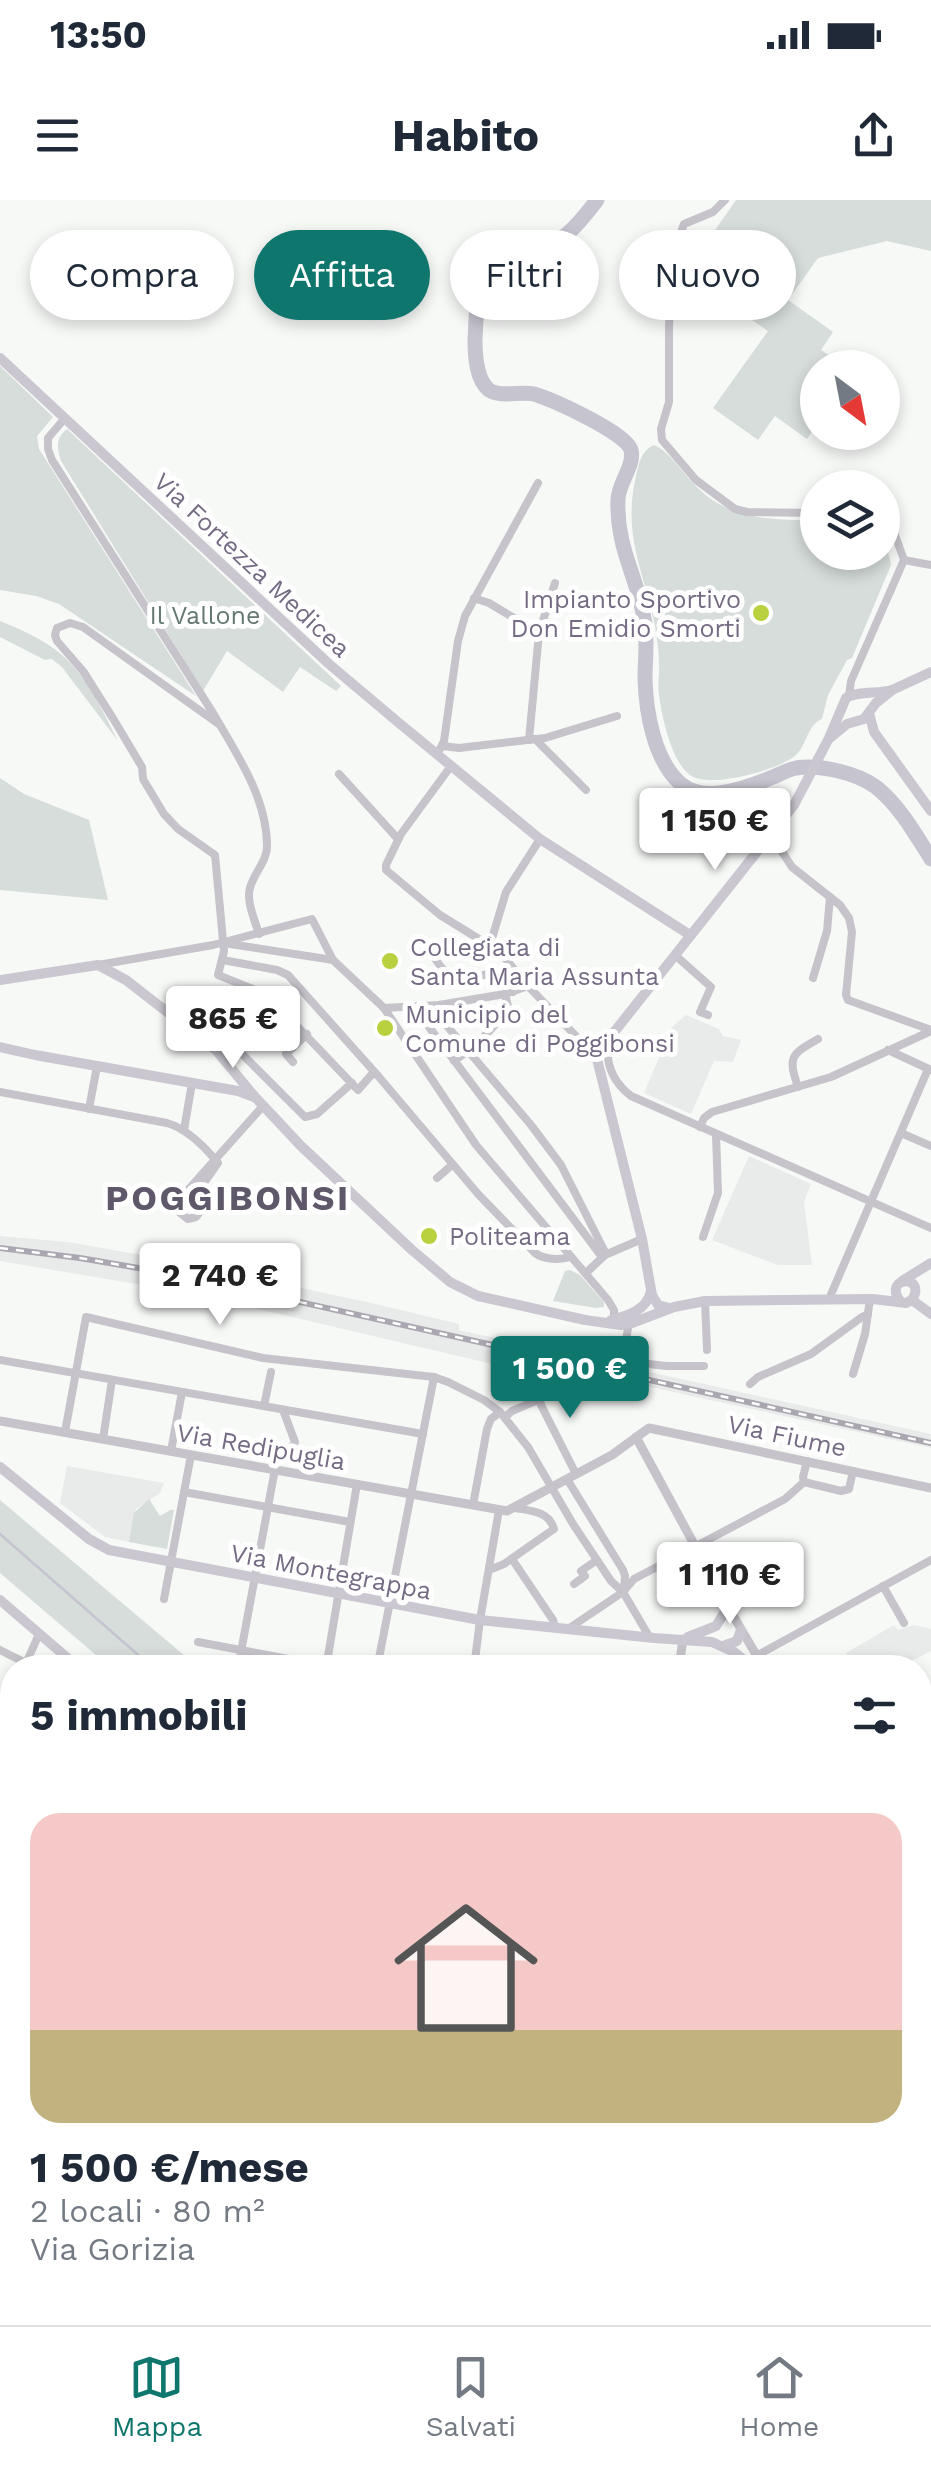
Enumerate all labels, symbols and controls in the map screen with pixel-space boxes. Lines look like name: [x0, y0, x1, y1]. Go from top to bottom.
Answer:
text: 13:50: [50, 13, 147, 57]
icon: menu: [30, 108, 85, 163]
icon: share: [846, 108, 901, 163]
text: Habito: [392, 109, 539, 162]
chip: Compra: [30, 230, 234, 320]
chip: Affitta: [254, 230, 430, 320]
chip: Filtri: [450, 230, 599, 320]
chip: Nuovo: [619, 230, 796, 320]
north arrow: [800, 350, 900, 450]
map controls: [800, 350, 900, 570]
street label: Via Fortezza Medicea: [148, 467, 356, 663]
button: layers: [800, 470, 900, 570]
place label: Impianto Sportivo Don Emidio Smorti: [510, 585, 741, 643]
park label: Il Vallone: [150, 601, 260, 630]
marker: Impianto Sportivo Don Emidio Smorti: [750, 602, 772, 624]
pin: 1 150 €: [623, 788, 807, 873]
text: 1 150 €: [661, 801, 769, 839]
place label: Collegiata di Santa Maria Assunta: [410, 933, 659, 991]
marker: Collegiata di Santa Maria Assunta: [379, 950, 401, 972]
pin: 865 €: [163, 986, 303, 1071]
text: 865 €: [188, 999, 278, 1037]
place label: Municipio del Comune di Poggibonsi: [405, 1000, 675, 1058]
marker: Municipio del Comune di Poggibonsi: [374, 1017, 396, 1039]
district label: POGGIBONSI: [105, 1177, 351, 1219]
place label: Politeama: [449, 1222, 570, 1251]
marker: Politeama: [418, 1225, 440, 1247]
pin: 2 740 €: [128, 1243, 312, 1328]
text: 2 740 €: [162, 1256, 278, 1294]
pin: 1 500 €: [478, 1336, 662, 1421]
text: 1 500 €: [513, 1349, 627, 1387]
street label: Via Fiume: [725, 1409, 849, 1463]
street label: Via Redipuglia: [174, 1418, 348, 1476]
street label: Via Montegrappa: [228, 1538, 434, 1606]
pin: 1 110 €: [638, 1542, 822, 1627]
text: 1 110 €: [679, 1555, 781, 1593]
icon: filters: [847, 1688, 902, 1743]
text: 5 immobili: [30, 1691, 247, 1740]
icon: home: [376, 1878, 556, 2058]
text: 1 500 €/mese: [30, 2143, 309, 2192]
text: 2 locali · 80 m²: [30, 2192, 265, 2230]
text: Via Gorizia: [30, 2230, 195, 2268]
tab: Mappa: [112, 2350, 202, 2443]
tab: Salvati: [426, 2350, 516, 2443]
tab: Home: [739, 2350, 819, 2443]

